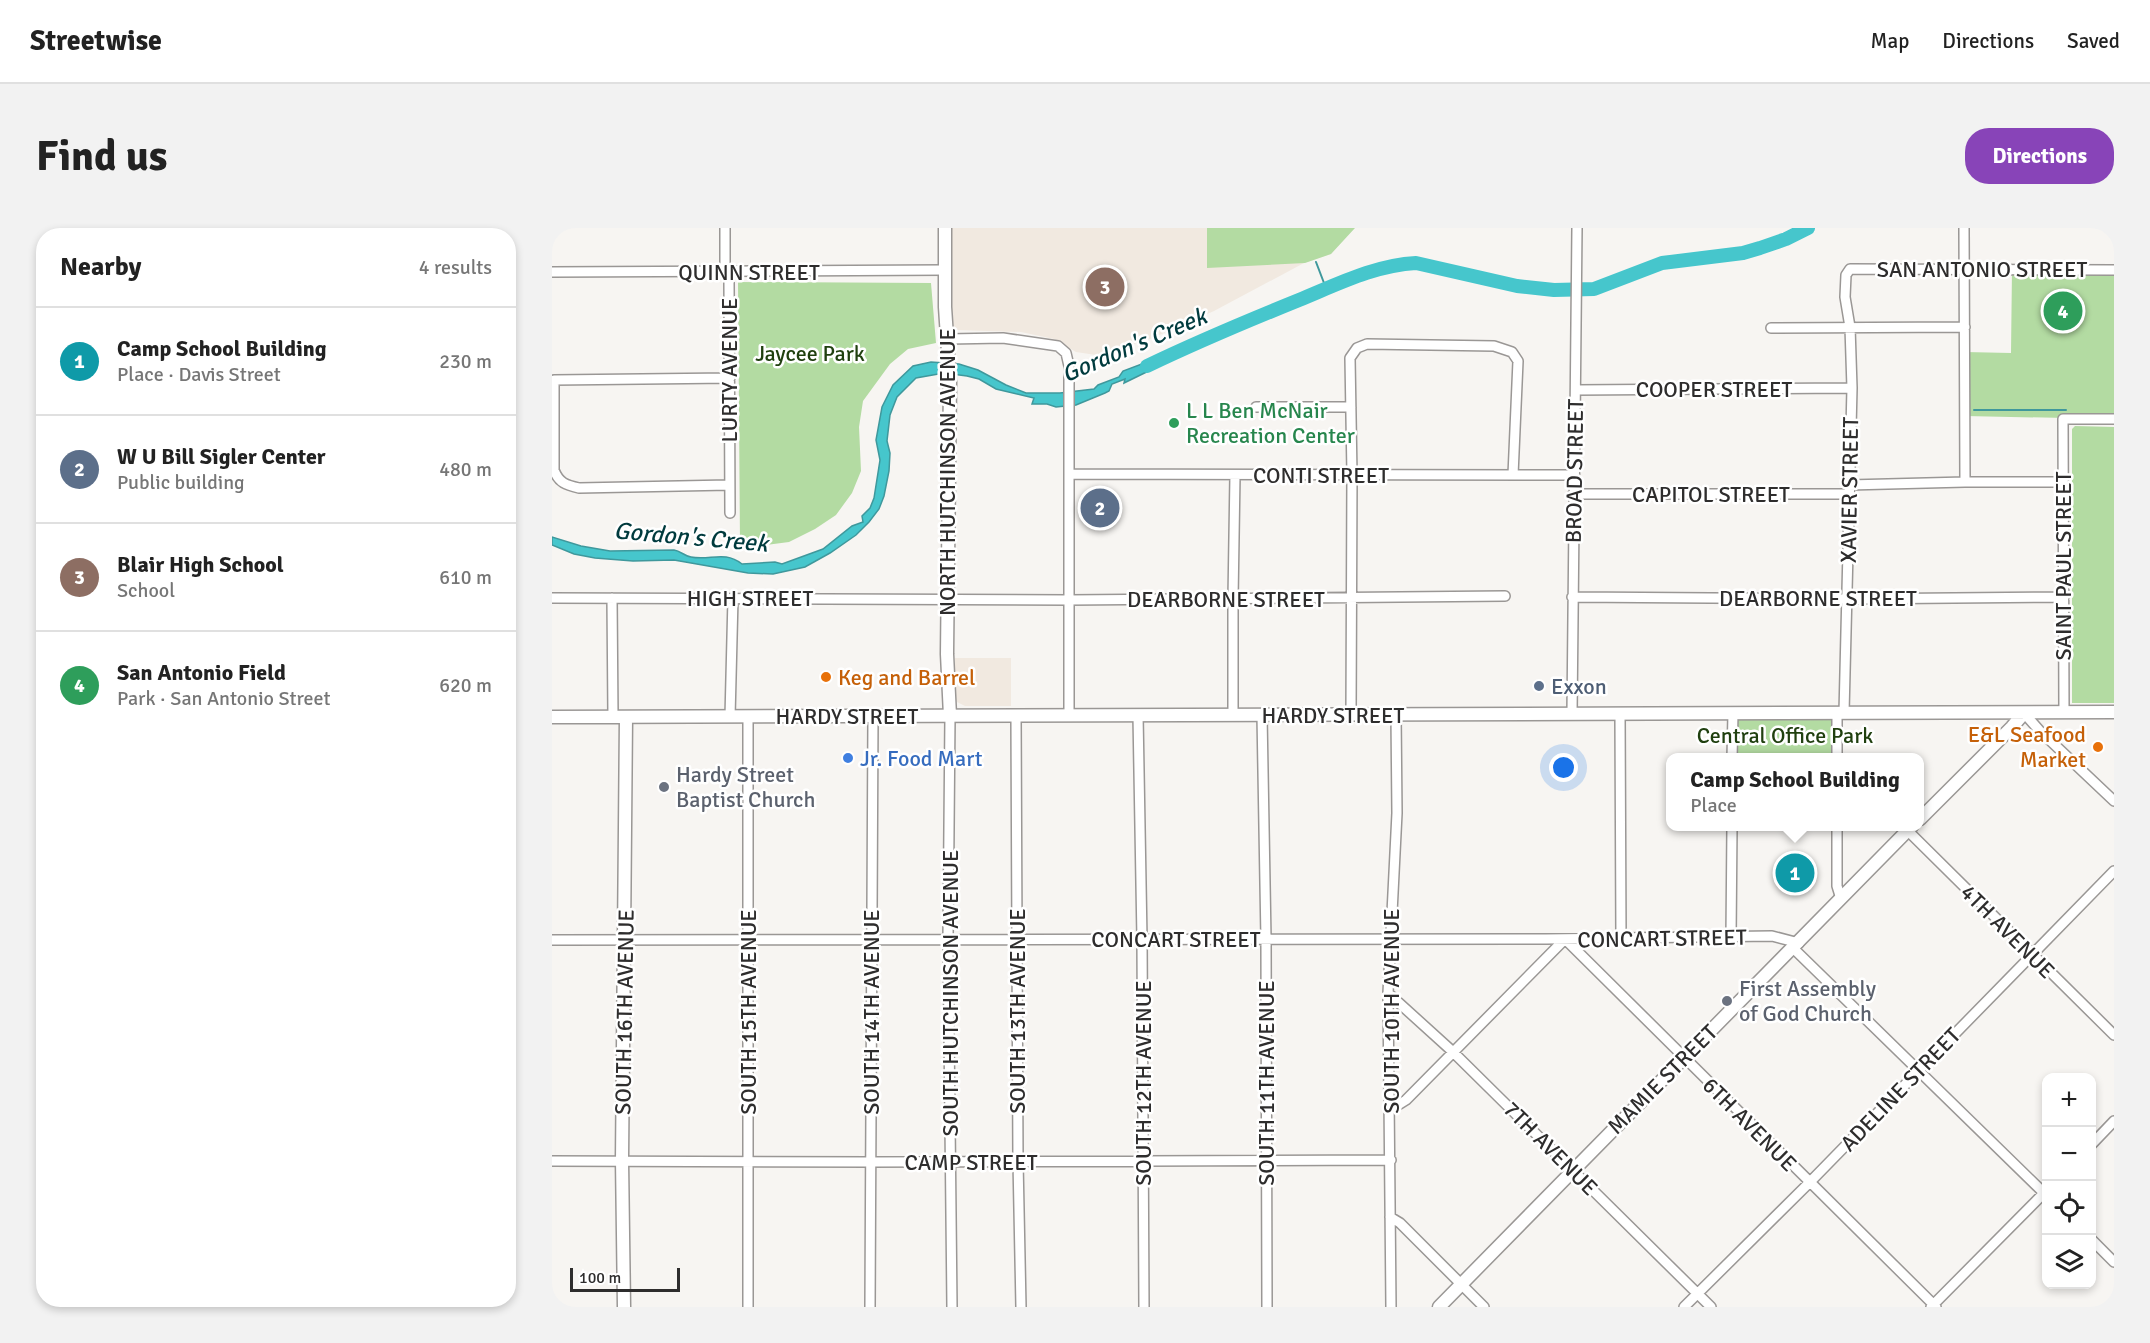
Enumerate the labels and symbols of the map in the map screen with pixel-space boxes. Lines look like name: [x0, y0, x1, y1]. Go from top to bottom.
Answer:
street label: SAN ANTONIO STREET: [1877, 256, 2088, 283]
street label: QUINN STREET: [678, 259, 820, 286]
pin: 3: [1086, 264, 1124, 310]
pin: 4: [2044, 288, 2082, 334]
street label: LURTY AVENUE: [716, 298, 743, 442]
water label: Gordon's Creek: [1057, 300, 1213, 389]
street label: NORTH HUTCHINSON AVENUE: [934, 328, 961, 616]
park label: Jaycee Park: [755, 340, 865, 367]
street label: COOPER STREET: [1636, 376, 1792, 403]
place label: L L Ben McNair Recreation Center: [1186, 397, 1355, 449]
street label: BROAD STREET: [1560, 398, 1589, 543]
marker: L L Ben McNair Recreation Center: [1167, 416, 1181, 430]
street label: XAVIER STREET: [1835, 416, 1864, 563]
street label: CONTI STREET: [1253, 462, 1389, 489]
street label: SAINT PAUL STREET: [2050, 471, 2077, 661]
street label: CAPITOL STREET: [1632, 481, 1790, 508]
pin: 2: [1080, 486, 1120, 530]
water label: Gordon's Creek: [613, 515, 771, 559]
street label: HIGH STREET: [687, 585, 813, 612]
street label: DEARBORNE STREET: [1719, 585, 1917, 612]
street label: DEARBORNE STREET: [1127, 586, 1325, 613]
place label: Keg and Barrel: [838, 664, 976, 691]
marker: Keg and Barrel: [819, 670, 833, 684]
place label: Exxon: [1551, 673, 1607, 700]
marker: Exxon: [1532, 679, 1546, 693]
street label: HARDY STREET: [1262, 702, 1405, 729]
street label: HARDY STREET: [776, 703, 919, 730]
place label: E&L Seafood Market: [1968, 721, 2086, 773]
park label: Central Office Park: [1697, 722, 1873, 749]
marker: E&L Seafood Market: [2091, 740, 2105, 754]
place label: Jr. Food Mart: [860, 745, 983, 772]
marker: Jr. Food Mart: [841, 751, 855, 765]
your location: [1549, 753, 1578, 782]
place label: Hardy Street Baptist Church: [676, 761, 815, 813]
marker: Hardy Street Baptist Church: [657, 780, 671, 794]
street label: SOUTH HUTCHINSON AVENUE: [937, 849, 964, 1137]
pin: 1: [1776, 850, 1814, 896]
street label: 4TH AVENUE: [1955, 879, 2060, 984]
street label: SOUTH 13TH AVENUE: [1004, 908, 1031, 1114]
street label: SOUTH 10TH AVENUE: [1378, 908, 1405, 1114]
street label: SOUTH 16TH AVENUE: [609, 909, 640, 1115]
street label: SOUTH 15TH AVENUE: [735, 909, 762, 1115]
street label: SOUTH 14TH AVENUE: [858, 909, 885, 1115]
street label: CONCART STREET: [1577, 924, 1747, 953]
street label: CONCART STREET: [1091, 926, 1261, 953]
place label: First Assembly of God Church: [1739, 975, 1877, 1027]
street label: SOUTH 12TH AVENUE: [1130, 980, 1157, 1186]
street label: SOUTH 11TH AVENUE: [1253, 980, 1280, 1186]
marker: First Assembly of God Church: [1720, 994, 1734, 1008]
street label: MAMIE STREET: [1602, 1019, 1723, 1140]
street label: ADELINE STREET: [1835, 1022, 1966, 1157]
street label: 6TH AVENUE: [1697, 1072, 1802, 1177]
street label: 7TH AVENUE: [1498, 1096, 1603, 1201]
street label: CAMP STREET: [904, 1149, 1038, 1176]
scale bar: [570, 1265, 680, 1292]

